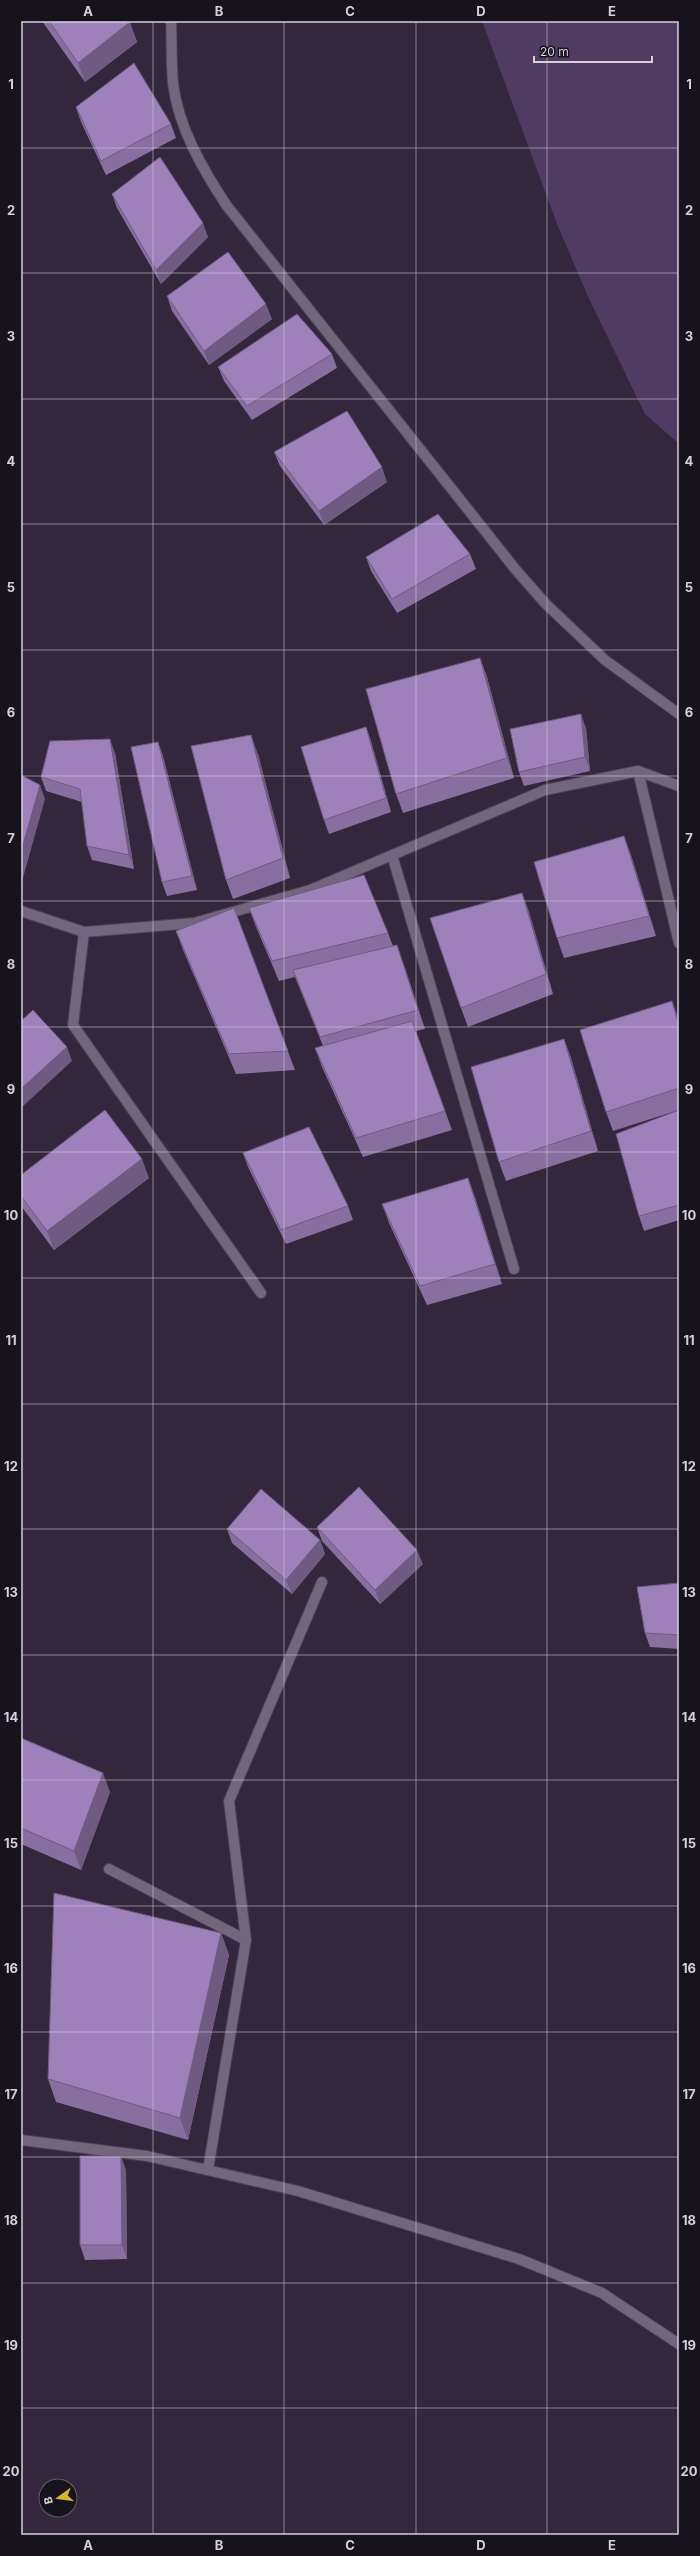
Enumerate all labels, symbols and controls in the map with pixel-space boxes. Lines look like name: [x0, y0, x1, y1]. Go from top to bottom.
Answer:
text: A: [83, 3, 93, 19]
text: B: [215, 3, 224, 19]
text: C: [345, 3, 355, 19]
text: D: [476, 3, 486, 19]
text: E: [608, 3, 616, 19]
scale bar: [534, 38, 652, 64]
text: 20 m: [540, 44, 569, 59]
text: 1: [8, 76, 14, 92]
text: 1: [686, 76, 692, 92]
text: 2: [7, 202, 15, 218]
text: 2: [685, 202, 693, 218]
text: 3: [7, 328, 15, 344]
text: 3: [685, 328, 693, 344]
text: 4: [7, 453, 16, 469]
text: 4: [685, 453, 694, 469]
text: 5: [7, 579, 15, 595]
text: 5: [685, 579, 693, 595]
text: 6: [7, 704, 15, 720]
text: 6: [685, 704, 693, 720]
text: 7: [7, 830, 15, 846]
text: 7: [685, 830, 693, 846]
text: 8: [7, 956, 15, 972]
text: 8: [685, 956, 693, 972]
text: 9: [7, 1081, 15, 1097]
text: 9: [685, 1081, 693, 1097]
text: 10: [4, 1207, 18, 1223]
text: 10: [682, 1207, 696, 1223]
text: 11: [5, 1332, 17, 1348]
text: 11: [683, 1332, 695, 1348]
text: 12: [4, 1458, 18, 1474]
text: 12: [682, 1458, 696, 1474]
text: 13: [4, 1584, 18, 1600]
text: 13: [682, 1584, 696, 1600]
text: 14: [4, 1709, 18, 1725]
text: 14: [682, 1709, 696, 1725]
text: 15: [4, 1835, 18, 1851]
text: 15: [682, 1835, 696, 1851]
text: 16: [4, 1960, 18, 1976]
text: 16: [682, 1960, 696, 1976]
text: 17: [4, 2086, 18, 2102]
text: 17: [682, 2086, 696, 2102]
text: 18: [4, 2212, 18, 2228]
text: 18: [682, 2212, 696, 2228]
text: 19: [4, 2337, 18, 2353]
text: 19: [682, 2337, 696, 2353]
text: 20: [3, 2463, 20, 2479]
text: 20: [681, 2463, 698, 2479]
north arrow: [38, 2478, 78, 2518]
text: B: [41, 2495, 56, 2506]
text: A: [83, 2537, 93, 2553]
text: B: [215, 2537, 224, 2553]
text: C: [345, 2537, 355, 2553]
text: D: [476, 2537, 486, 2553]
text: E: [608, 2537, 616, 2553]

